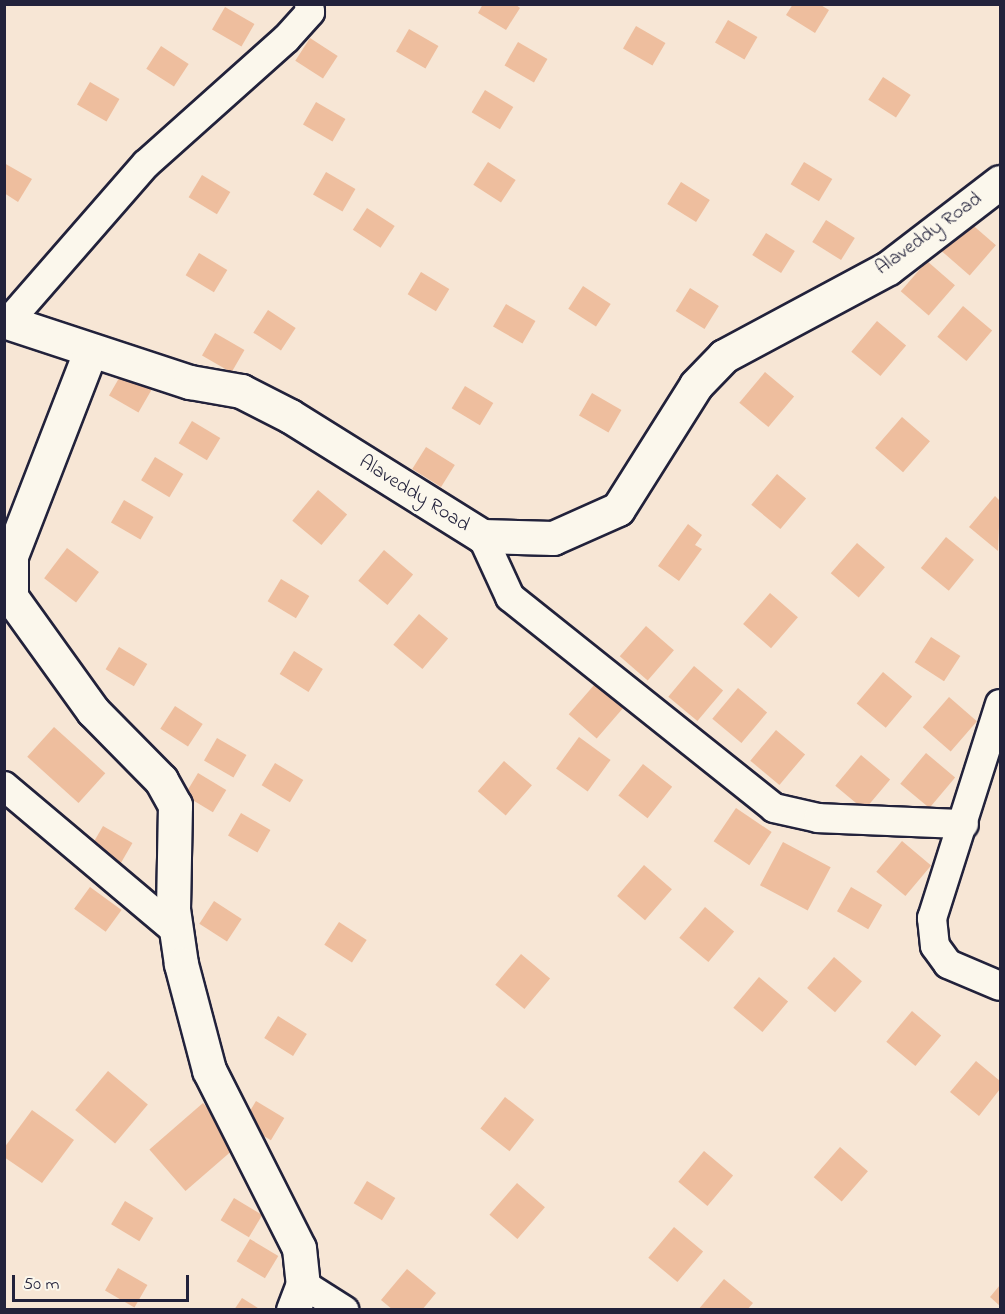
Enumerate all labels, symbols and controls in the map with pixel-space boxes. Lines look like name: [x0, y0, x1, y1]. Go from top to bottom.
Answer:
street label: Alaveddy Road: [871, 187, 987, 281]
street label: Alaveddy Road: [354, 450, 474, 538]
scale bar: [15, 1263, 192, 1301]
text: 50 m: [23, 1272, 60, 1298]

